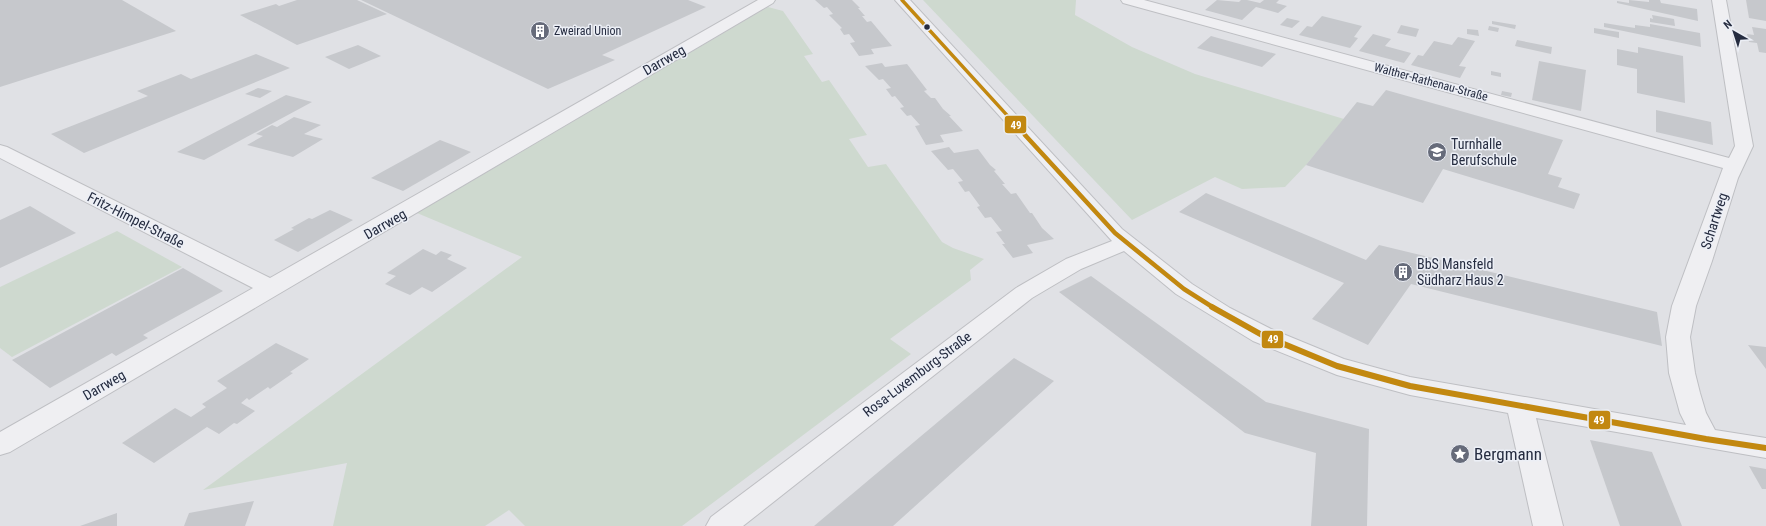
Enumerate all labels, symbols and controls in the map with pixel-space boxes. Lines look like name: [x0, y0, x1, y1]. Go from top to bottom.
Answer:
north arrow: [1714, 12, 1754, 52]
text: N: [1721, 17, 1735, 32]
building icon: Zweirad Union: [529, 20, 551, 42]
unlabelled marker: [922, 22, 932, 32]
place label: Zweirad Union: [554, 24, 622, 38]
street label: Darrweg: [640, 42, 688, 78]
street label: Walther-Rathenau-Straße: [1373, 60, 1490, 104]
line badge: 49: [1004, 115, 1027, 134]
text: 49: [1010, 119, 1022, 132]
place label: Turnhalle Berufschule: [1451, 136, 1517, 168]
school or university icon: Turnhalle Berufschule: [1426, 141, 1448, 163]
street label: Fritz-Himpel-Straße: [85, 189, 187, 251]
street label: Schartweg: [1697, 191, 1731, 251]
street label: Darrweg: [361, 206, 409, 242]
place label: BbS Mansfeld Südharz Haus 2: [1417, 256, 1504, 288]
building icon: BbS Mansfeld Südharz Haus 2: [1392, 261, 1414, 283]
street label: Rosa-Luxemburg-Straße: [860, 328, 975, 420]
line badge: 49: [1261, 330, 1284, 349]
text: 49: [1267, 333, 1279, 346]
street label: Darrweg: [80, 367, 128, 403]
line badge: 49: [1588, 410, 1611, 430]
text: 49: [1593, 414, 1605, 427]
place icon: Bergmann: [1449, 443, 1471, 465]
place label: Bergmann: [1474, 444, 1542, 464]

